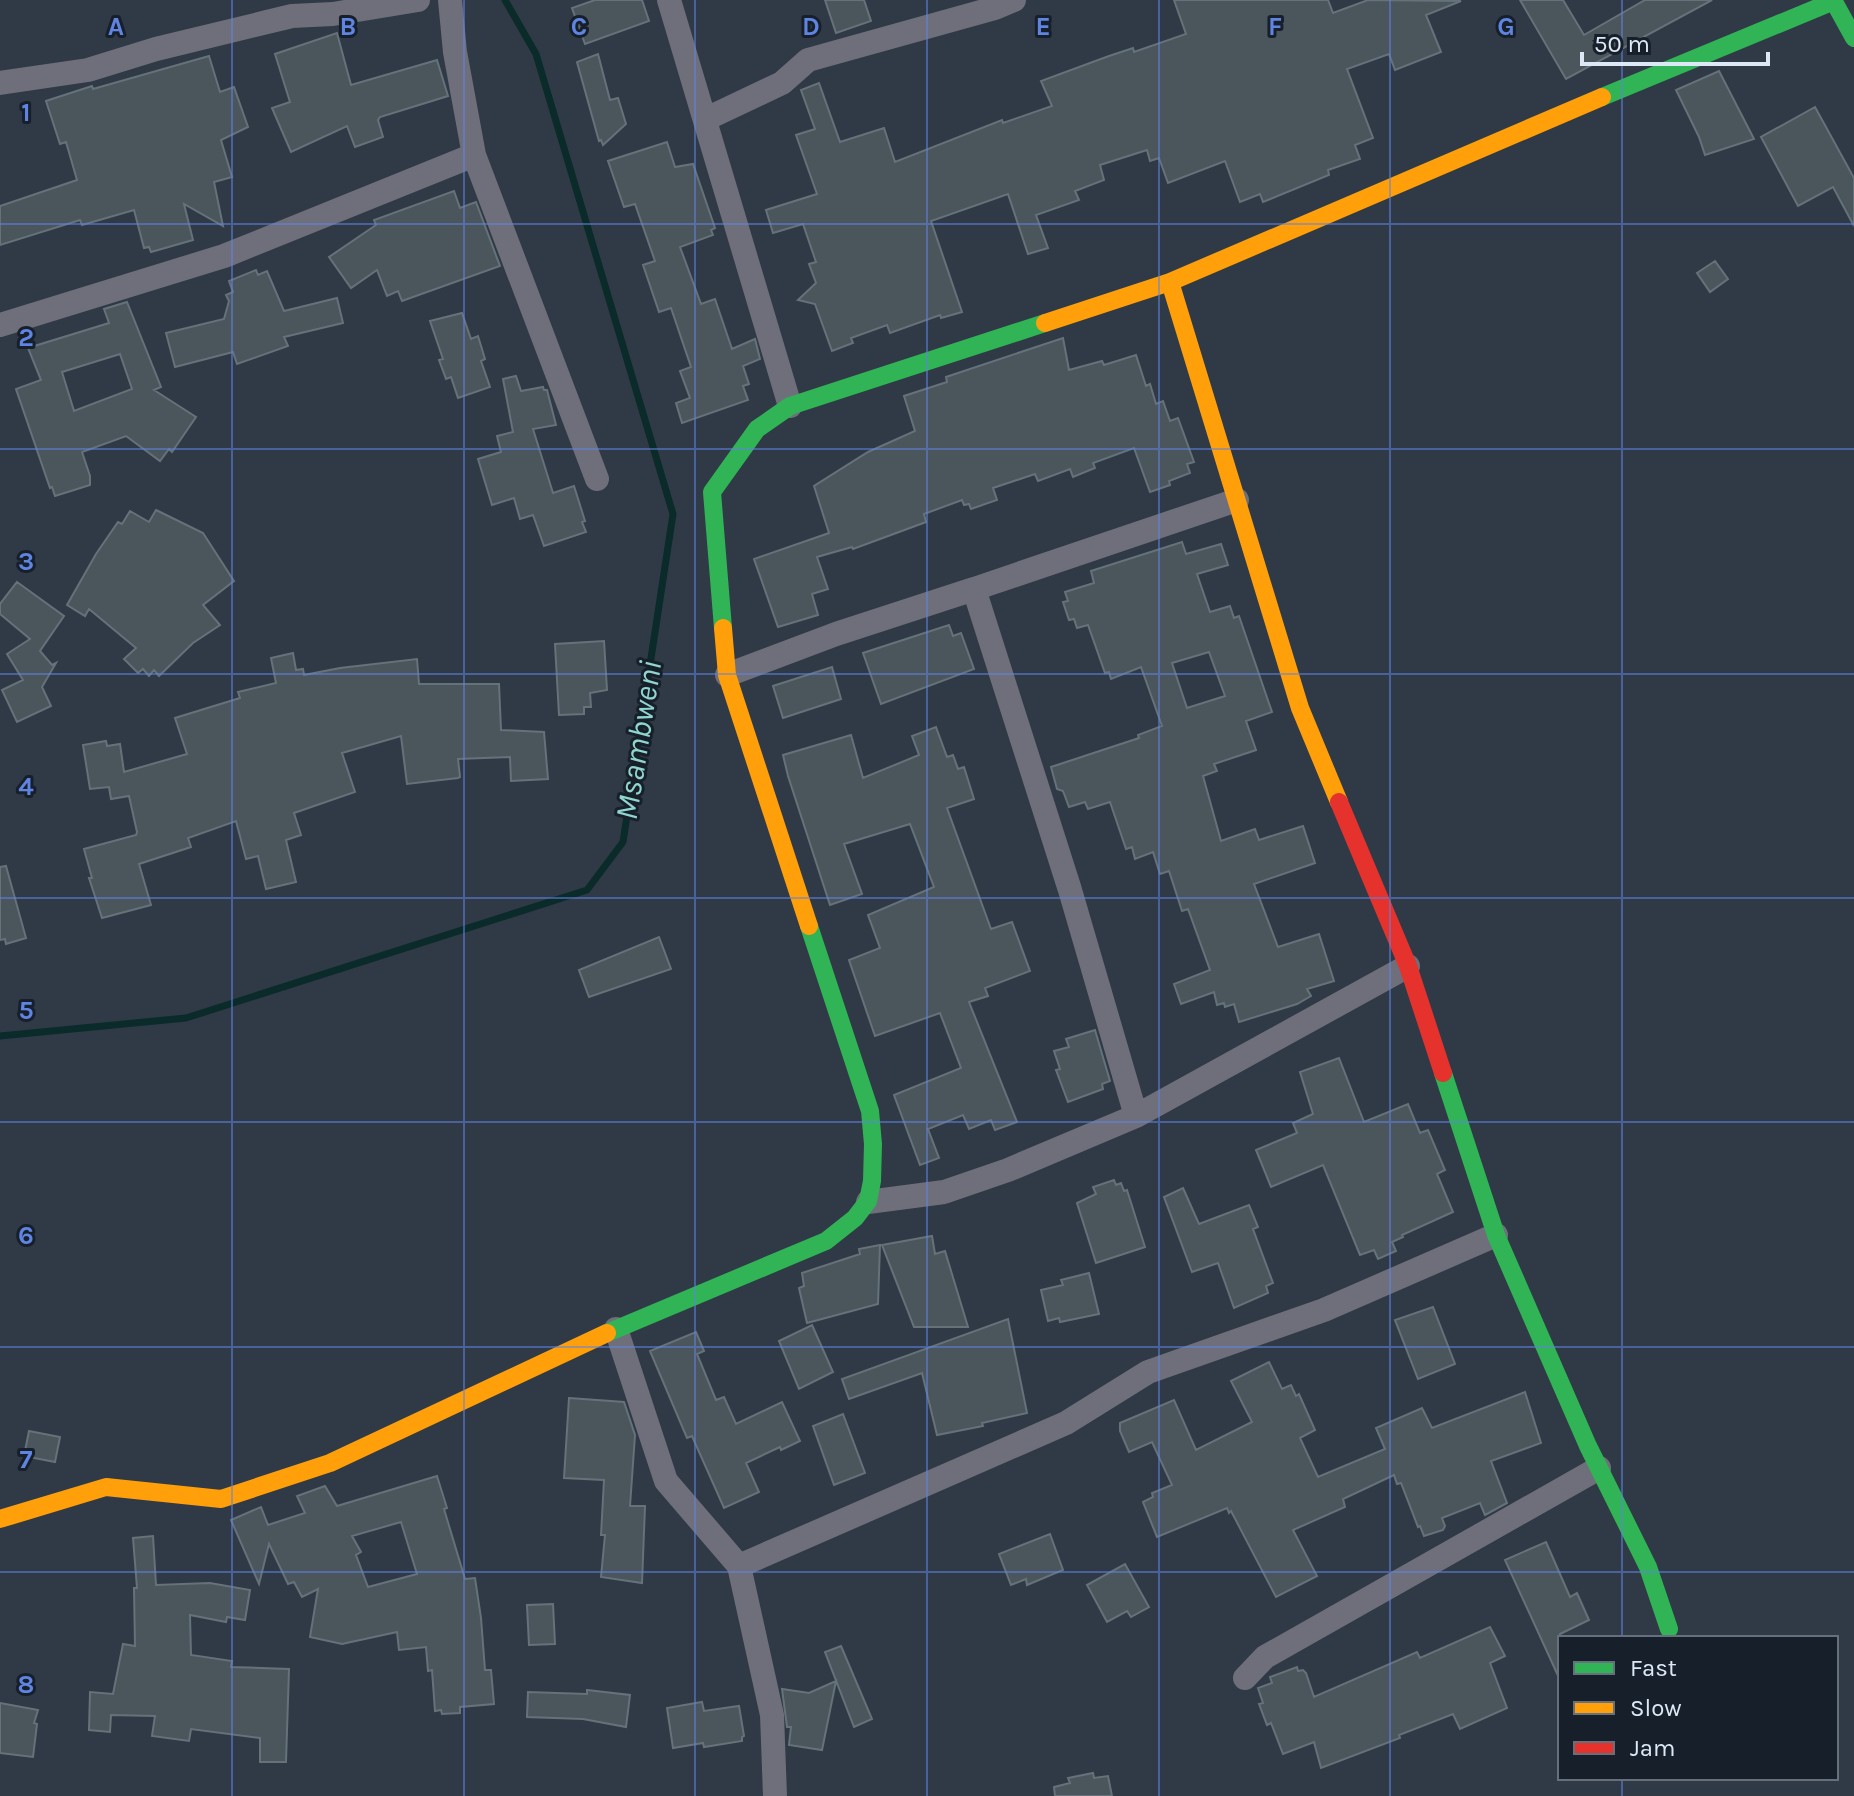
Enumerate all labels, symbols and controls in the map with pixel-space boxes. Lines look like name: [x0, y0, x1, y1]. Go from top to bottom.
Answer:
text: A: [108, 11, 124, 42]
text: B: [340, 11, 356, 42]
text: C: [571, 11, 587, 42]
text: D: [802, 11, 820, 42]
text: E: [1035, 11, 1051, 42]
text: F: [1268, 11, 1282, 42]
text: G: [1497, 11, 1515, 42]
scale bar: [1582, 16, 1768, 66]
text: 50 m: [1594, 30, 1650, 58]
text: 1: [21, 97, 31, 128]
text: 2: [18, 322, 34, 353]
text: 3: [18, 546, 34, 577]
water label: Msambweni: [608, 658, 669, 823]
text: 4: [18, 771, 34, 802]
text: 5: [18, 995, 34, 1026]
text: 6: [18, 1220, 34, 1251]
text: 7: [20, 1444, 33, 1475]
legend: [1558, 1636, 1838, 1780]
text: Fast: [1630, 1654, 1677, 1682]
text: 8: [18, 1669, 34, 1700]
text: Slow: [1630, 1694, 1682, 1722]
text: Jam: [1630, 1734, 1675, 1762]

